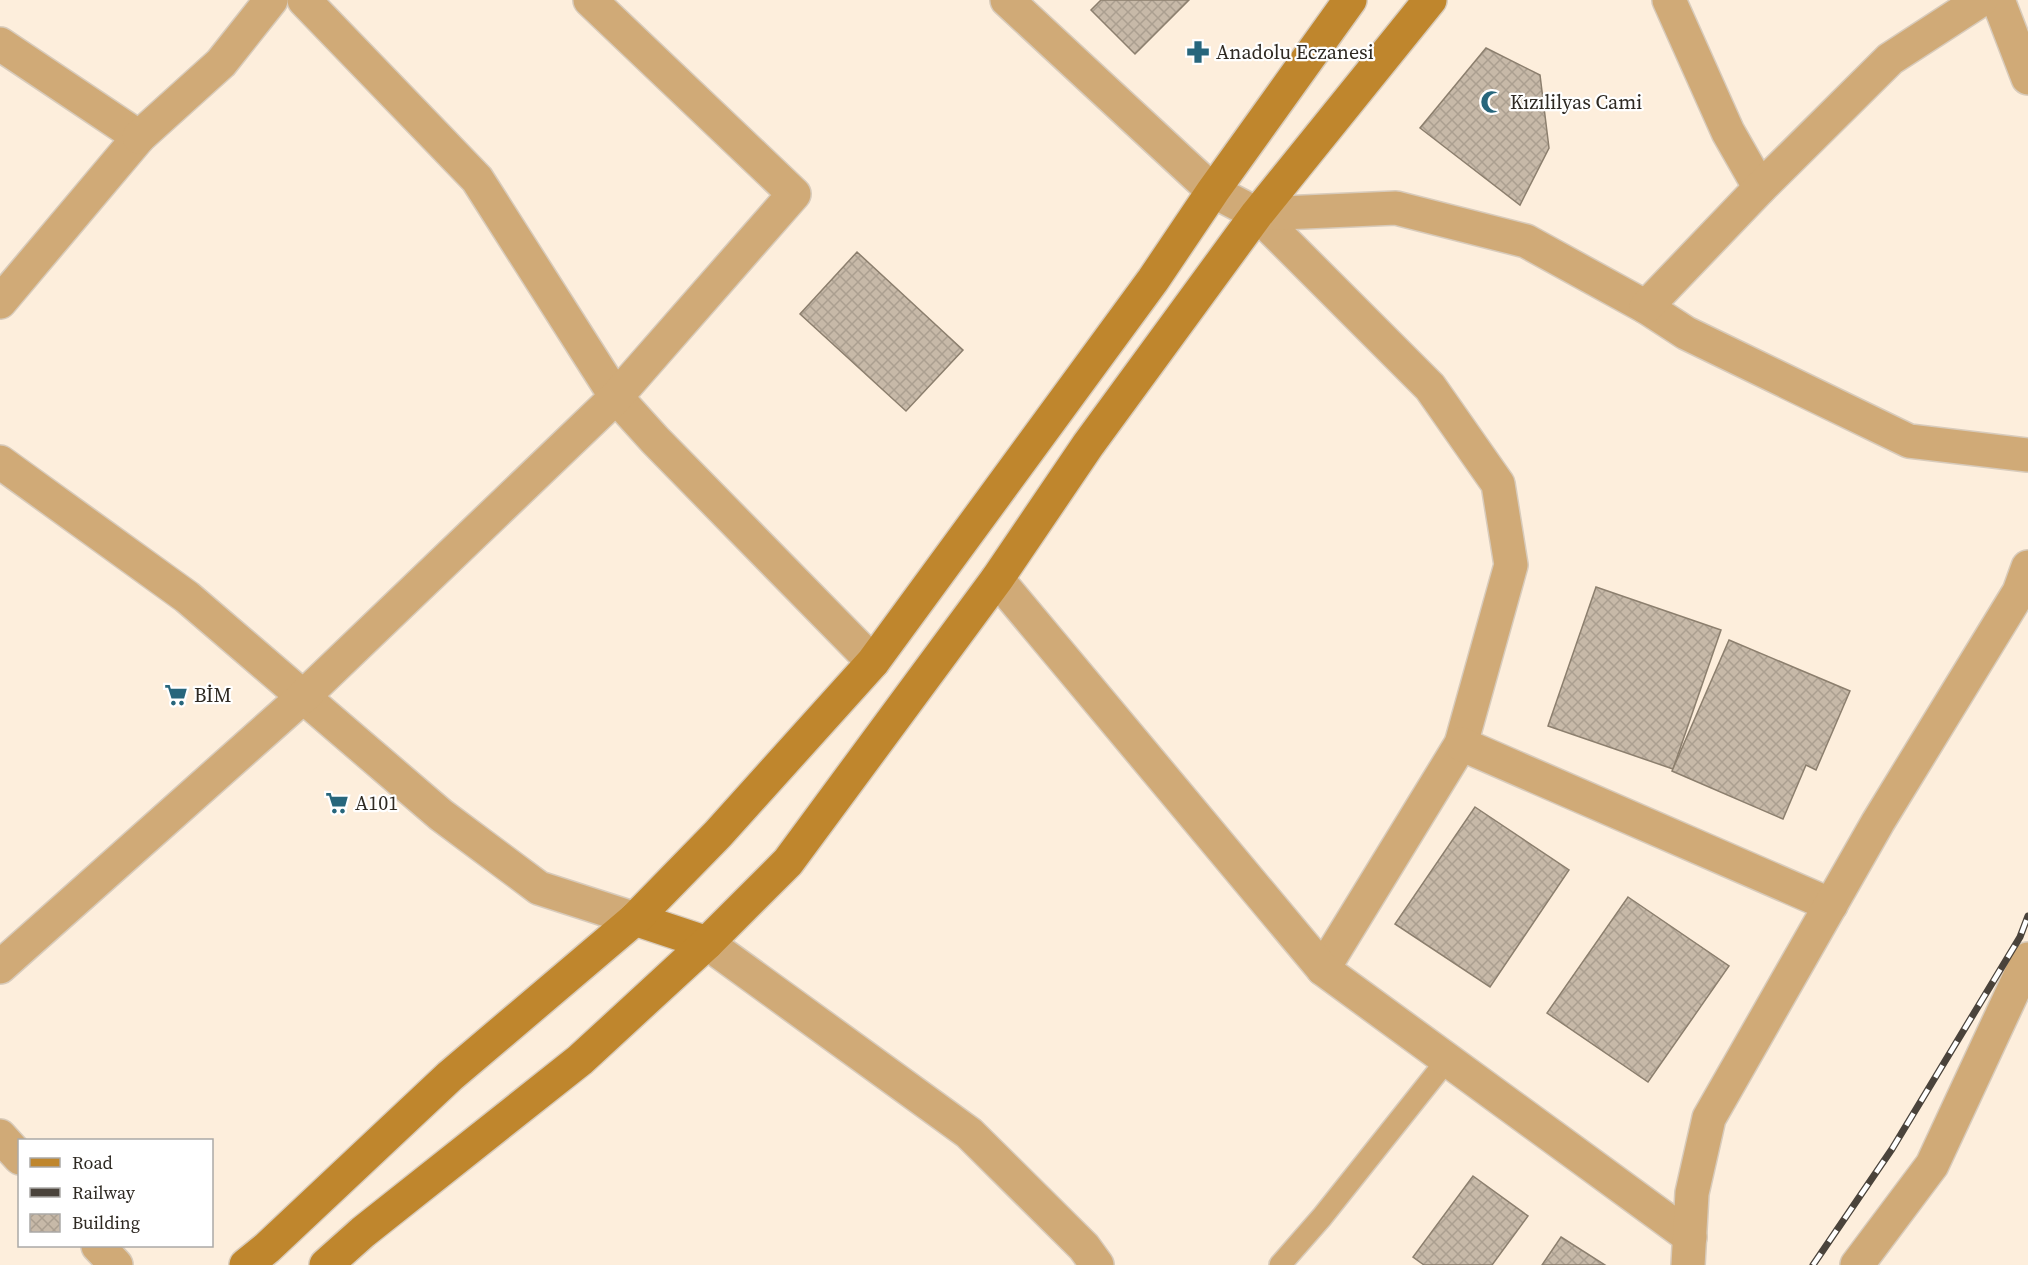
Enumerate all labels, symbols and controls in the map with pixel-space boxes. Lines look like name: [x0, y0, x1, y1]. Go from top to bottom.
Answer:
place label: Anadolu Eczanesi: [1216, 38, 1374, 66]
pharmacy icon: Anadolu Eczanesi: [1185, 39, 1211, 65]
place label: Kızılilyas Cami: [1510, 88, 1642, 116]
mosque icon: Kızılilyas Cami: [1479, 89, 1505, 115]
place label: BİM: [194, 681, 232, 709]
supermarket icon: BİM: [163, 682, 189, 708]
place label: A101: [355, 789, 398, 817]
supermarket icon: A101: [324, 790, 350, 816]
legend: [18, 1139, 213, 1247]
text: Road: [72, 1150, 113, 1175]
text: Railway: [72, 1180, 136, 1205]
text: Building: [72, 1210, 140, 1235]

